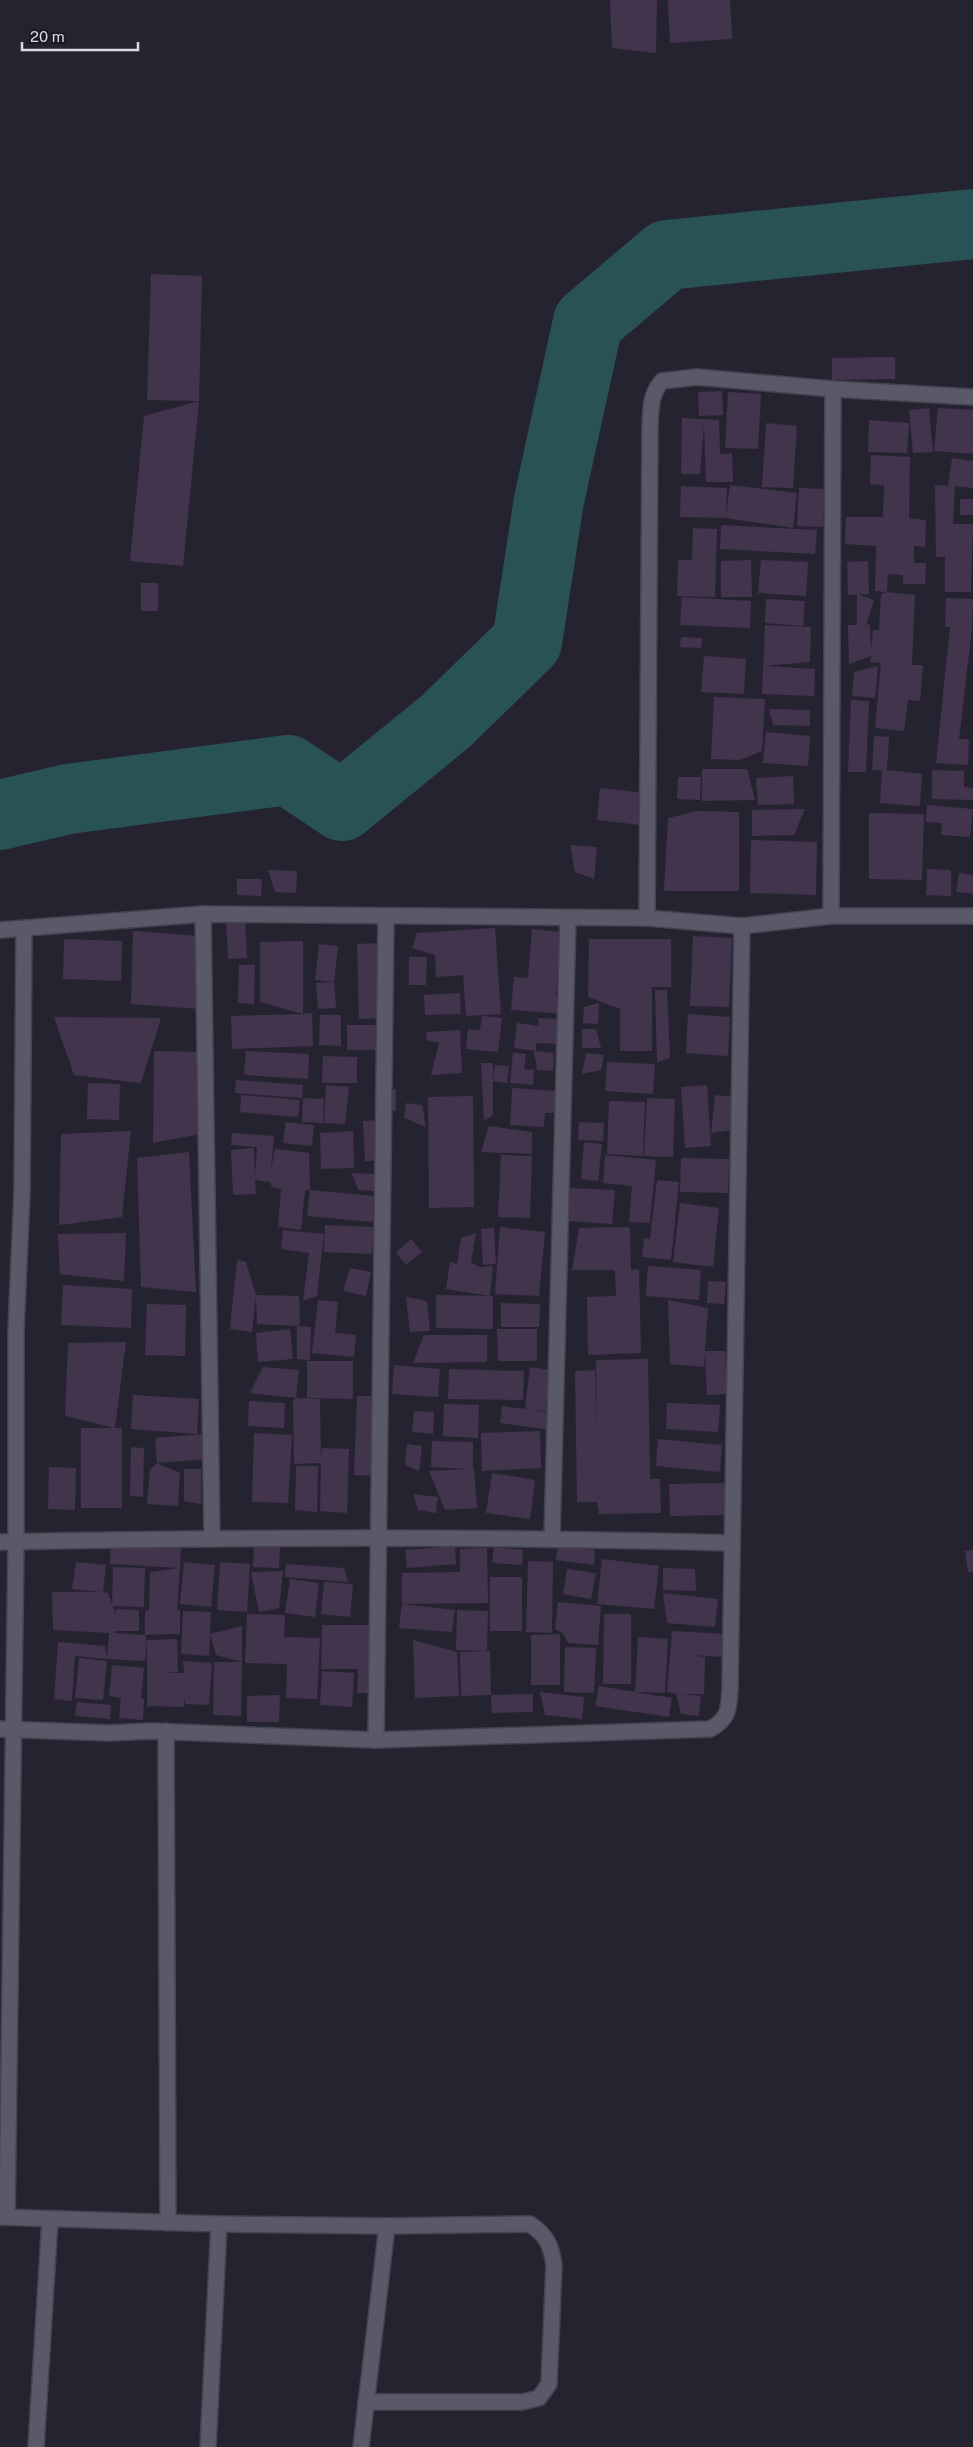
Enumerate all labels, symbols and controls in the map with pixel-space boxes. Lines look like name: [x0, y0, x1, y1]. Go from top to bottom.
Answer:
scale bar: [22, 20, 139, 52]
text: 20 m: [30, 28, 65, 45]

